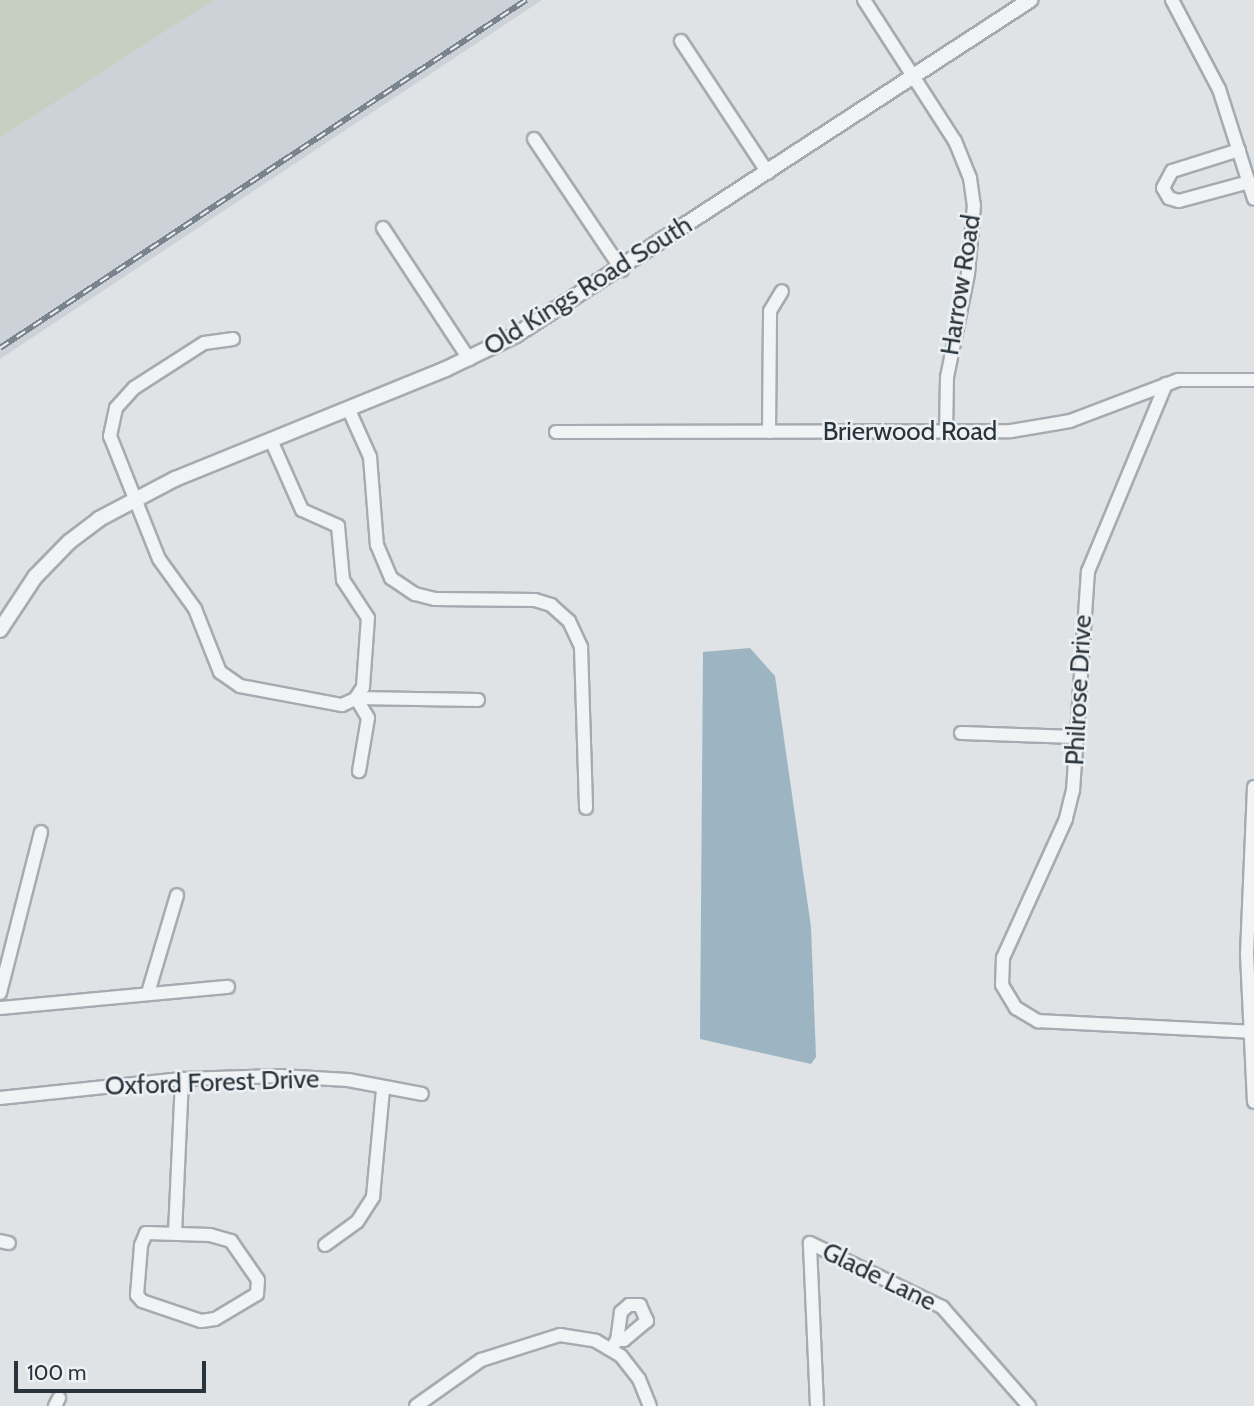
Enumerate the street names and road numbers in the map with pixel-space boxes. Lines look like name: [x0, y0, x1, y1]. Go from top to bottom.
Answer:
street label: Old Kings Road South: [478, 209, 698, 363]
street label: Harrow Road: [934, 212, 988, 358]
street label: Brierwood Road: [823, 416, 997, 448]
street label: Philrose Drive: [1059, 614, 1099, 766]
street label: Oxford Forest Drive: [104, 1064, 320, 1102]
street label: Glade Lane: [817, 1236, 941, 1318]

